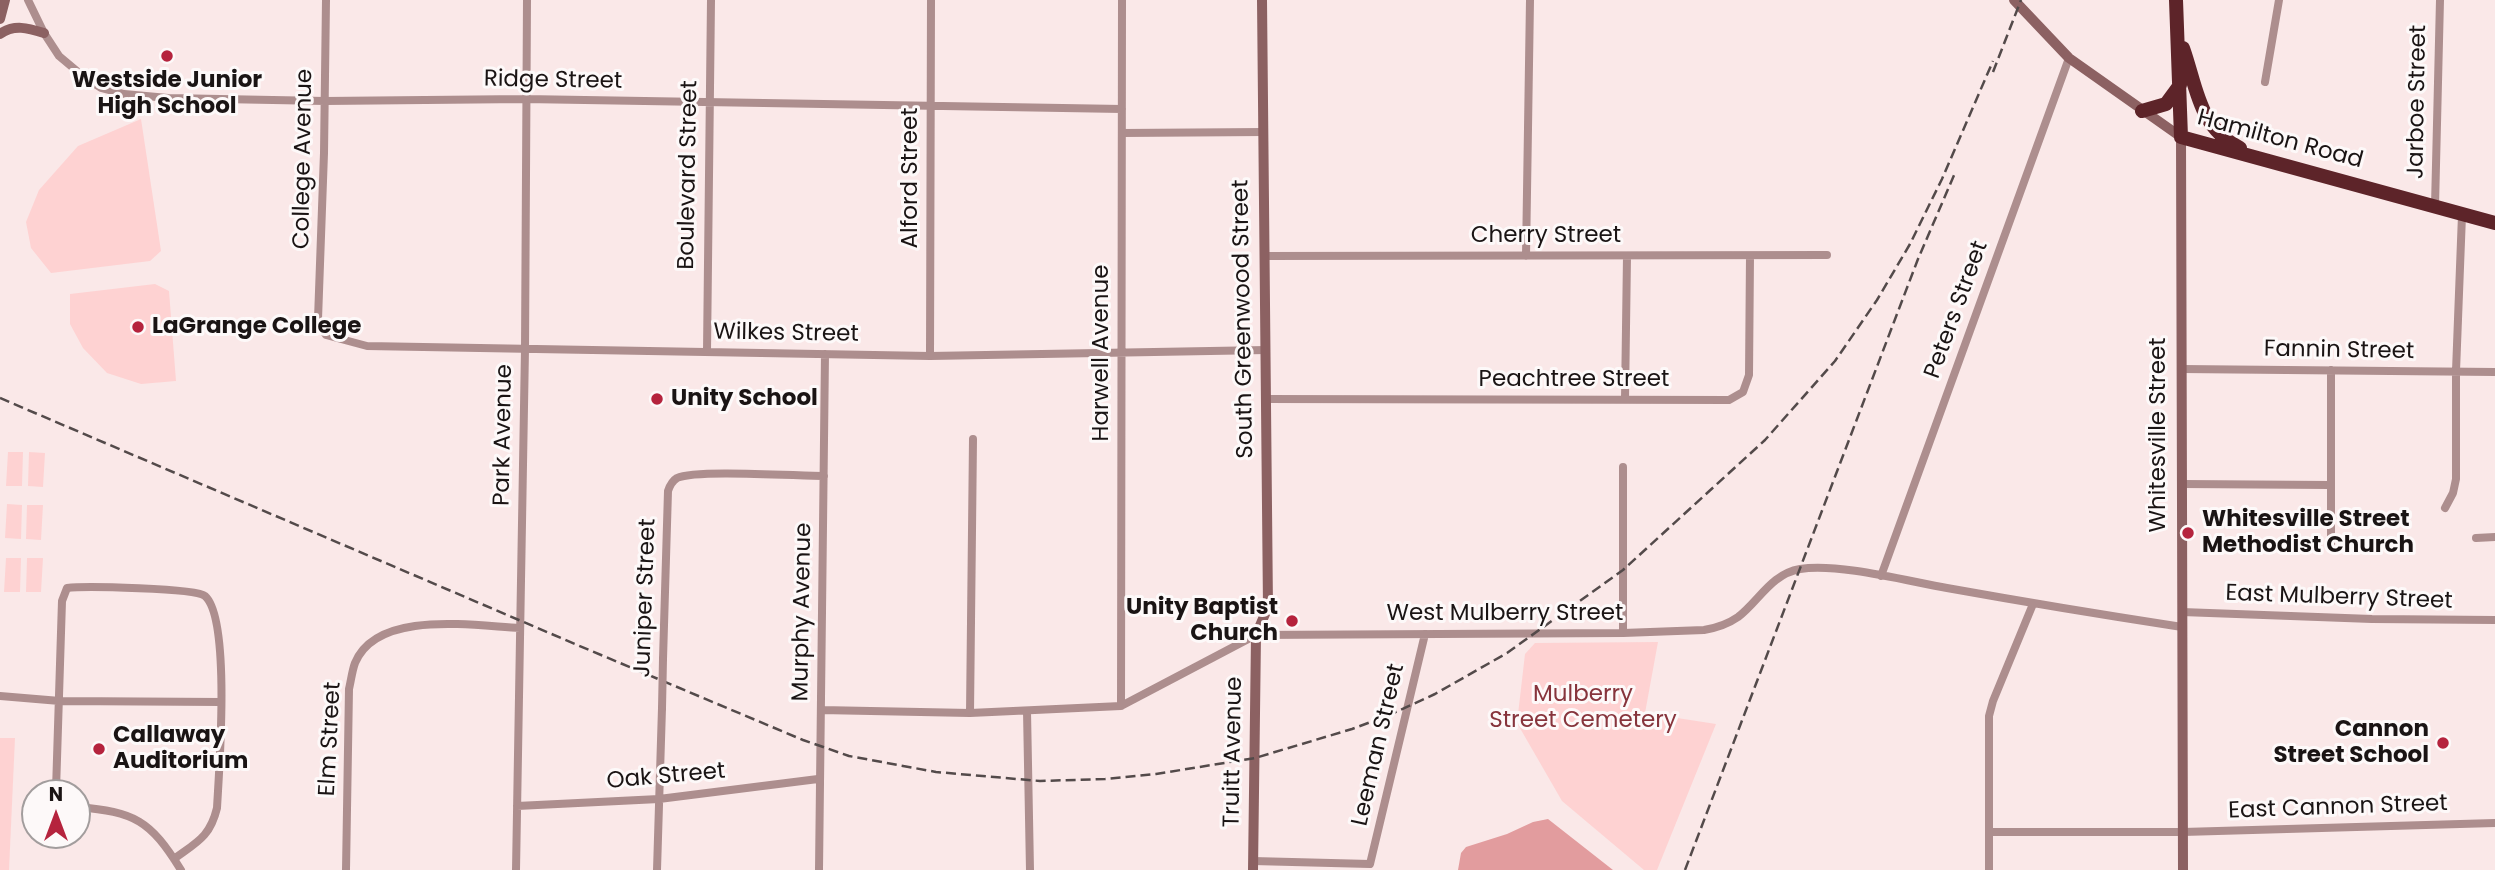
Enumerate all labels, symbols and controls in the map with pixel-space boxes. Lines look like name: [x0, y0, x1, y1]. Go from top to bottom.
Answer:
street label: Jarboe Street: [2403, 25, 2433, 179]
marker: Westside Junior High School: [159, 48, 175, 64]
street label: Ridge Street: [484, 66, 622, 96]
place label: Westside Junior High School: [72, 67, 262, 121]
street label: College Avenue: [289, 69, 319, 249]
street label: Boulevard Street: [674, 80, 704, 270]
street label: Hamilton Road: [2194, 105, 2366, 175]
street label: Alford Street: [897, 107, 925, 249]
street label: South Greenwood Street: [1228, 179, 1260, 459]
street label: Cherry Street: [1471, 222, 1621, 250]
street label: Peters Street: [1919, 237, 1995, 383]
street label: Harwell Avenue: [1088, 265, 1116, 441]
place label: LaGrange College: [152, 313, 361, 341]
marker: LaGrange College: [130, 319, 146, 335]
street label: Wilkes Street: [713, 319, 859, 349]
street label: Fannin Street: [2264, 336, 2414, 366]
street label: Whitesville Street: [2145, 337, 2173, 533]
street label: Park Avenue: [489, 364, 519, 506]
street label: Peachtree Street: [1479, 366, 1669, 394]
place label: Unity School: [671, 385, 818, 413]
marker: Unity School: [649, 391, 665, 407]
place label: Whitesville Street Methodist Church: [2202, 506, 2414, 560]
street label: Juniper Street: [629, 518, 663, 678]
street label: Murphy Avenue: [788, 522, 818, 702]
marker: Whitesville Street Methodist Church: [2180, 525, 2196, 541]
street label: East Mulberry Street: [2225, 580, 2453, 616]
place label: Unity Baptist Church: [1126, 594, 1278, 648]
street label: West Mulberry Street: [1387, 600, 1623, 628]
marker: Unity Baptist Church: [1284, 613, 1300, 629]
street label: Leeman Street: [1347, 661, 1411, 829]
street label: Truitt Avenue: [1219, 676, 1249, 828]
street label: Elm Street: [314, 681, 348, 797]
park label: Mulberry Street Cemetery: [1489, 681, 1677, 735]
place label: Cannon Street School: [2273, 716, 2429, 770]
place label: Callaway Auditorium: [113, 722, 248, 776]
marker: Cannon Street School: [2435, 735, 2451, 751]
marker: Callaway Auditorium: [91, 741, 107, 757]
street label: Oak Street: [606, 758, 726, 796]
north arrow: [21, 779, 91, 849]
text: N: [49, 781, 63, 808]
street label: East Cannon Street: [2228, 790, 2448, 826]

